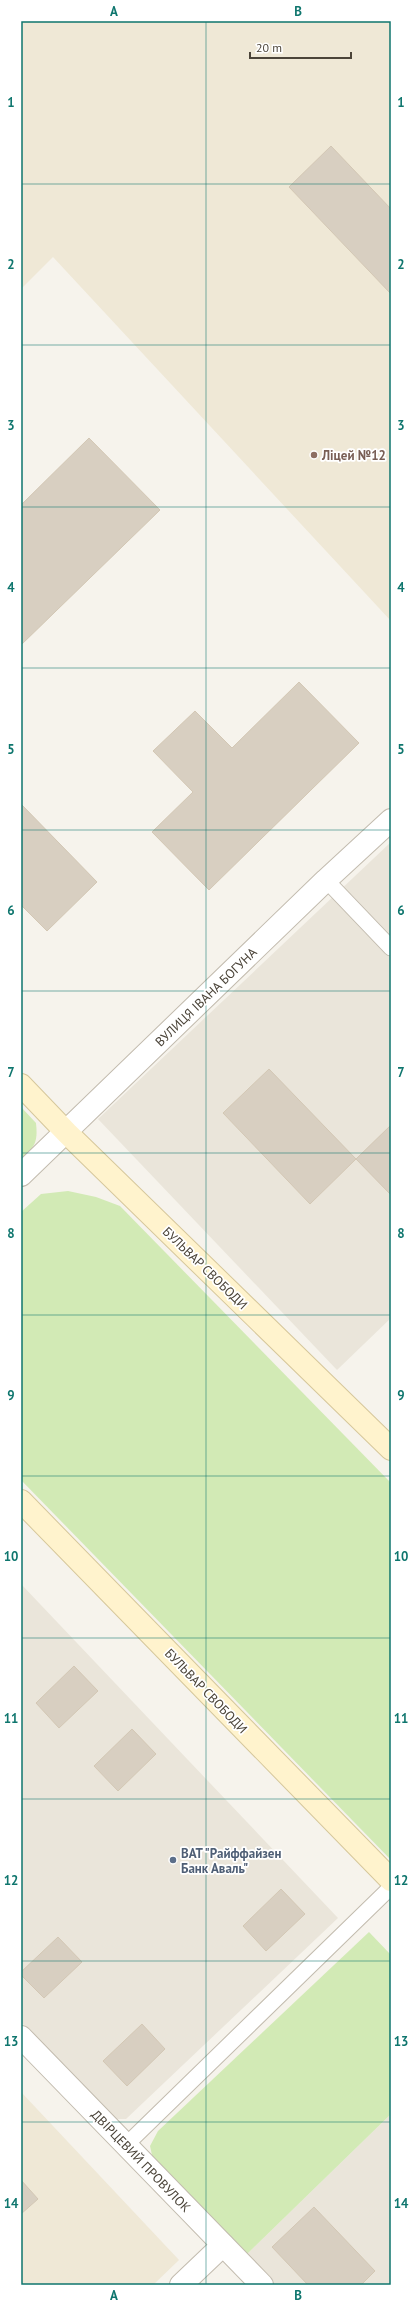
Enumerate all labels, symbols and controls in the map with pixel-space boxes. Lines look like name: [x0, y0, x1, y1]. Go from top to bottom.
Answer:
text: A: [110, 3, 118, 20]
text: B: [294, 3, 302, 20]
scale bar: [250, 34, 351, 60]
text: 20 m: [256, 40, 282, 55]
text: 1: [7, 94, 15, 111]
text: 1: [397, 94, 405, 111]
text: 2: [7, 256, 15, 273]
text: 2: [397, 256, 405, 273]
text: 3: [7, 417, 15, 434]
text: 3: [397, 417, 405, 434]
place label: Ліцей №12: [321, 447, 386, 464]
marker: Ліцей №12: [309, 450, 319, 460]
text: 4: [7, 579, 15, 596]
text: 4: [397, 579, 405, 596]
text: 5: [7, 741, 15, 758]
text: 5: [397, 741, 405, 758]
text: 6: [7, 902, 15, 919]
text: 6: [397, 902, 405, 919]
street label: ВУЛИЦЯ ІВАНА БОГУНА: [151, 944, 261, 1050]
text: 7: [7, 1064, 15, 1081]
text: 7: [397, 1064, 405, 1081]
street label: БУЛЬВАР СВОБОДИ: [159, 1223, 251, 1313]
text: 8: [7, 1225, 15, 1242]
text: 8: [397, 1225, 405, 1242]
text: 9: [7, 1387, 15, 1404]
text: 9: [397, 1387, 405, 1404]
text: 10: [4, 1548, 18, 1565]
text: 10: [394, 1548, 408, 1565]
street label: БУЛЬВАР СВОБОДИ: [161, 1645, 251, 1737]
text: 11: [4, 1710, 18, 1727]
text: 11: [394, 1710, 408, 1727]
place label: ВАТ "Райффайзен Банк Аваль": [181, 1845, 281, 1877]
marker: ВАТ "Райффайзен Банк Аваль": [168, 1855, 178, 1865]
text: 12: [4, 1872, 18, 1889]
text: 12: [394, 1872, 408, 1889]
text: 13: [4, 2033, 18, 2050]
text: 13: [394, 2033, 408, 2050]
street label: ДВІРЦЕВИЙ ПРОВУЛОК: [88, 2106, 194, 2216]
text: 14: [4, 2195, 19, 2212]
text: 14: [394, 2195, 409, 2212]
text: A: [110, 2287, 118, 2304]
text: B: [294, 2287, 302, 2304]

